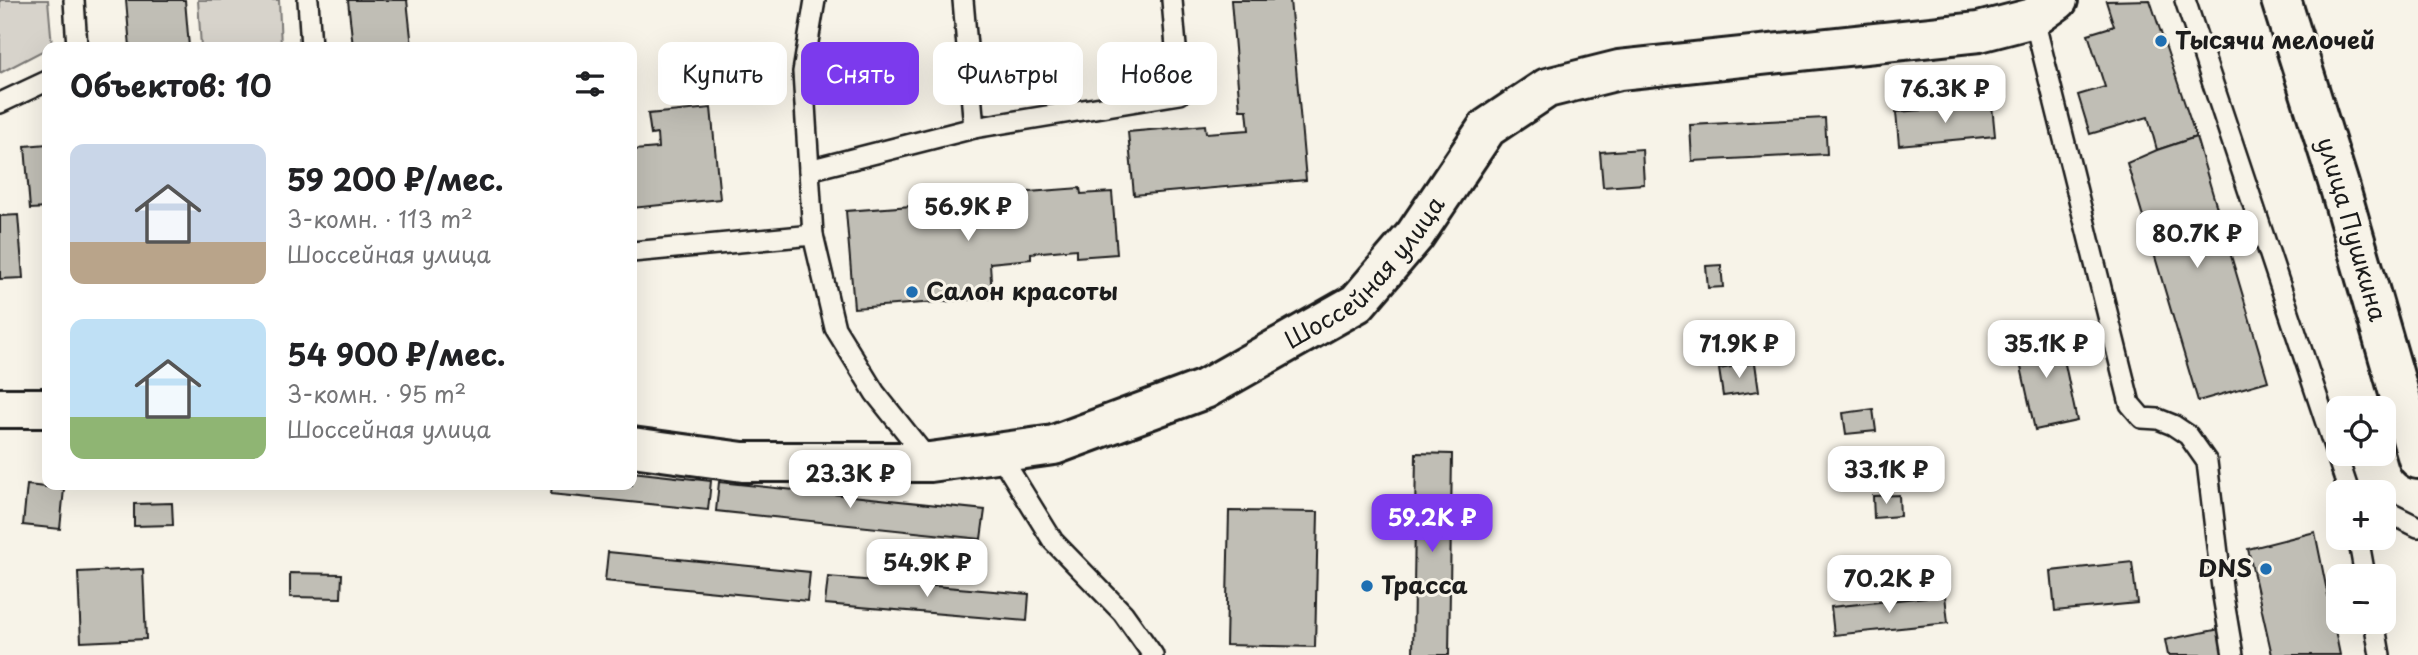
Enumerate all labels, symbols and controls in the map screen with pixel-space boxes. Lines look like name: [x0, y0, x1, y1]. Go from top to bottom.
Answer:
place label: Тысячи мелочей: [2175, 21, 2375, 57]
marker: Тысячи мелочей: [2153, 33, 2169, 49]
chip: Купить: [658, 42, 787, 105]
chip: Снять: [801, 42, 919, 105]
chip: Фильтры: [933, 42, 1083, 105]
chip: Новое: [1097, 42, 1217, 105]
text: Объектов: 10: [70, 62, 272, 107]
icon: filters: [571, 65, 609, 103]
pin: 76.3K ₽: [1880, 66, 2010, 125]
text: 76.3K ₽: [1901, 70, 1989, 105]
street label: улица Пушкина: [2309, 132, 2397, 325]
text: 59 200 ₽/мес.: [287, 156, 504, 201]
icon: home: [126, 172, 210, 256]
pin: 56.9K ₽: [903, 184, 1033, 243]
text: 56.9K ₽: [924, 188, 1012, 223]
street label: Шоссейная улица: [1277, 188, 1452, 356]
text: 3-комн. · 113 m²: [287, 201, 473, 236]
pin: 80.7K ₽: [2132, 210, 2262, 270]
text: 80.7K ₽: [2152, 215, 2242, 250]
text: Шоссейная улица: [287, 236, 491, 271]
place label: Салон красоты: [926, 272, 1118, 308]
marker: Салон красоты: [904, 284, 920, 300]
pin: 71.9K ₽: [1674, 320, 1804, 380]
pin: 35.1K ₽: [1981, 320, 2111, 380]
text: 71.9K ₽: [1699, 325, 1779, 360]
text: 35.1K ₽: [2004, 325, 2088, 360]
text: 54 900 ₽/мес.: [287, 331, 505, 376]
icon: home: [126, 347, 210, 431]
text: 3-комн. · 95 m²: [287, 376, 466, 411]
map controls: [2326, 396, 2396, 634]
button: locate: [2326, 396, 2396, 466]
text: Шоссейная улица: [287, 411, 491, 446]
pin: 33.1K ₽: [1821, 447, 1951, 506]
pin: 23.3K ₽: [785, 450, 915, 510]
text: 33.1K ₽: [1844, 451, 1928, 486]
text: 23.3K ₽: [805, 455, 895, 490]
button: +: [2326, 480, 2396, 550]
pin: 59.2K ₽: [1367, 494, 1497, 554]
text: 59.2K ₽: [1388, 499, 1476, 534]
pin: 54.9K ₽: [862, 540, 992, 599]
text: 54.9K ₽: [882, 544, 972, 579]
place label: DNS: [2198, 549, 2252, 585]
pin: 70.2K ₽: [1824, 556, 1954, 615]
text: 70.2K ₽: [1843, 560, 1935, 595]
marker: DNS: [2258, 561, 2274, 577]
button: −: [2326, 564, 2396, 634]
place label: Трасса: [1381, 566, 1469, 602]
marker: Трасса: [1359, 578, 1375, 594]

